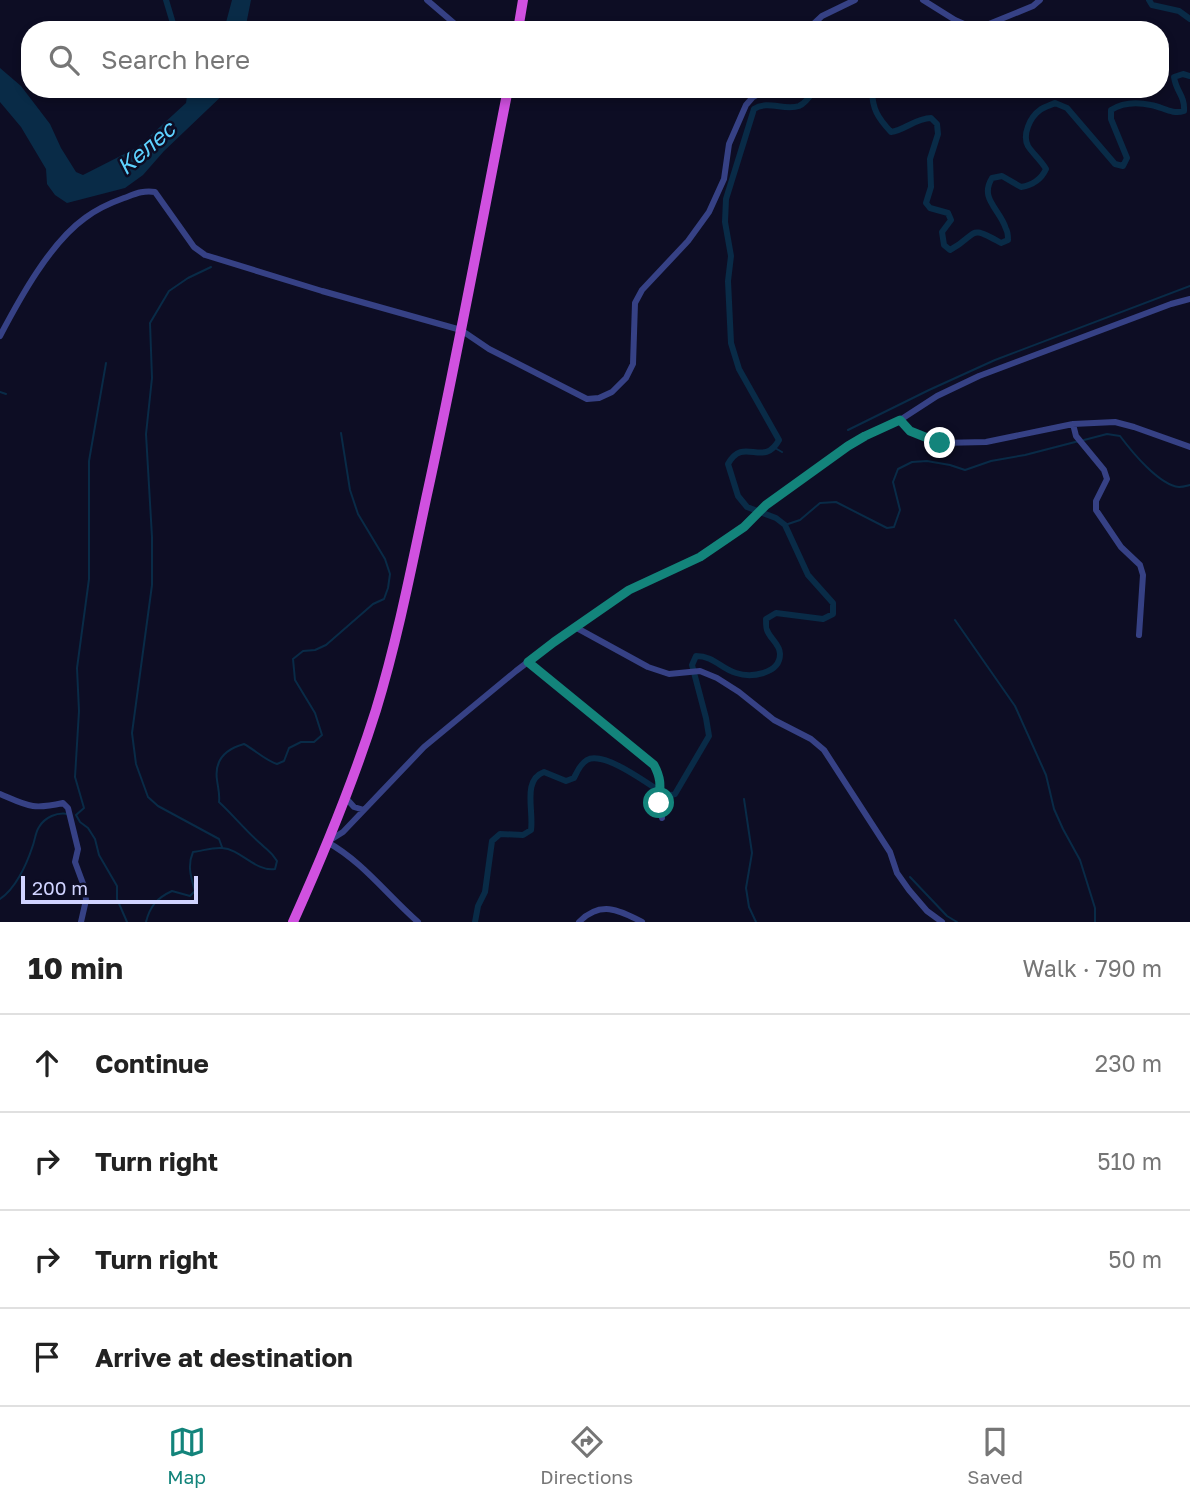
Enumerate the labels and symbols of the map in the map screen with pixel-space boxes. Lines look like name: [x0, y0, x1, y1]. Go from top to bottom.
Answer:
water label: Келес: [110, 113, 181, 180]
route end: [924, 427, 955, 458]
route start: [643, 787, 674, 818]
scale bar: [21, 873, 198, 905]

